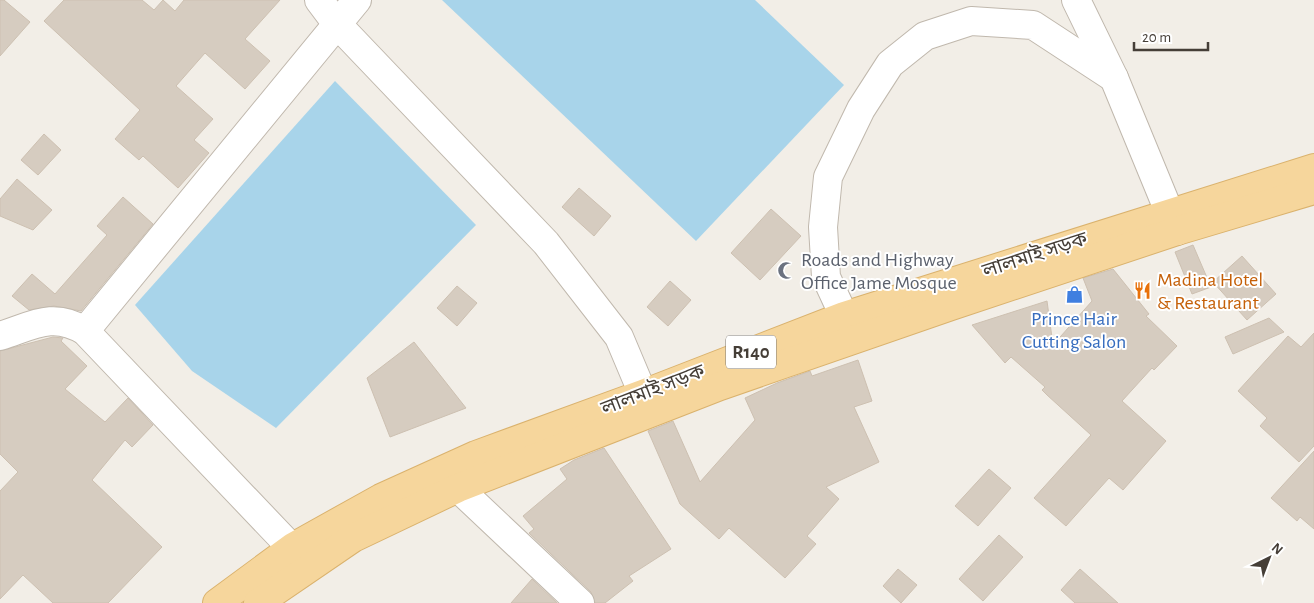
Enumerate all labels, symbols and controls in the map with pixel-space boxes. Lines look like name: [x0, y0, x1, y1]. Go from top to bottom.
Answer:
scale bar: [1134, 20, 1208, 52]
text: 20 m: [1142, 30, 1171, 45]
street label: লালমাই সড়ক: [978, 226, 1091, 282]
place label: Roads and Highway Office Jame Mosque: [801, 250, 957, 293]
mosque icon: Roads and Highway Office Jame Mosque: [777, 261, 797, 281]
place label: Madina Hotel & Restaurant: [1157, 270, 1263, 313]
restaurant icon: Madina Hotel & Restaurant: [1133, 281, 1153, 301]
shop icon: Prince Hair Cutting Salon: [1064, 285, 1084, 305]
place label: Prince Hair Cutting Salon: [1022, 309, 1126, 352]
road number: R140: [726, 336, 776, 368]
street label: লালমাই সড়ক: [597, 358, 708, 419]
north arrow: [1244, 533, 1294, 583]
text: N: [1269, 541, 1285, 558]

